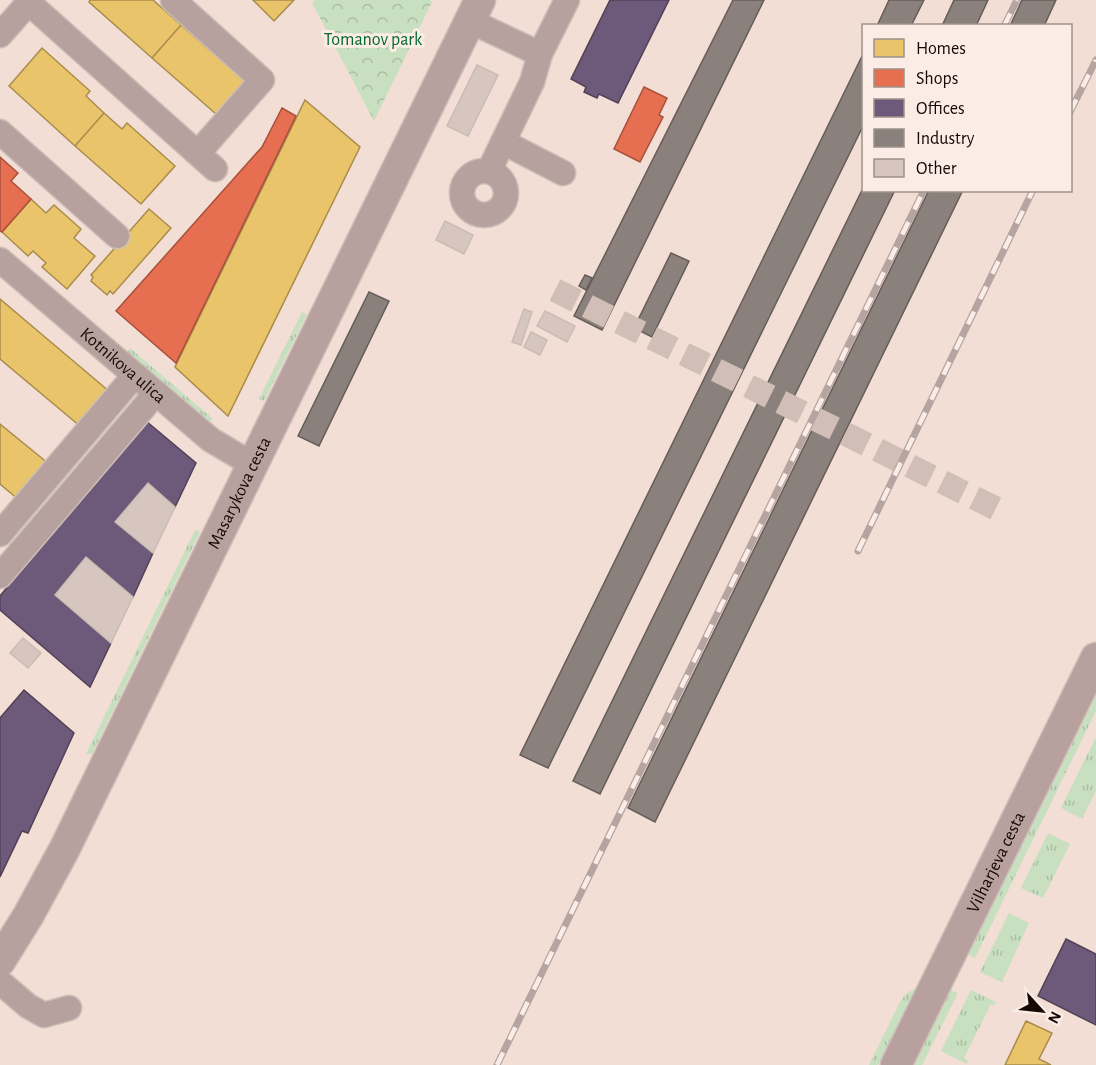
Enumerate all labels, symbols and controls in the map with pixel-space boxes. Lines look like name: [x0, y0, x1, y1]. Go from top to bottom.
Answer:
legend: [862, 24, 1072, 192]
park label: Tomanov park: [324, 31, 423, 49]
text: Homes: [916, 40, 966, 58]
text: Shops: [916, 70, 958, 88]
text: Offices: [916, 100, 965, 118]
text: Industry: [916, 130, 975, 148]
text: Other: [916, 160, 957, 178]
street label: Kotnikova ulica: [76, 325, 169, 407]
street label: Masarykova cesta: [205, 434, 275, 552]
street label: Vilharjeva cesta: [964, 809, 1029, 916]
north arrow: [1012, 981, 1072, 1041]
text: N: [1045, 1009, 1064, 1026]

